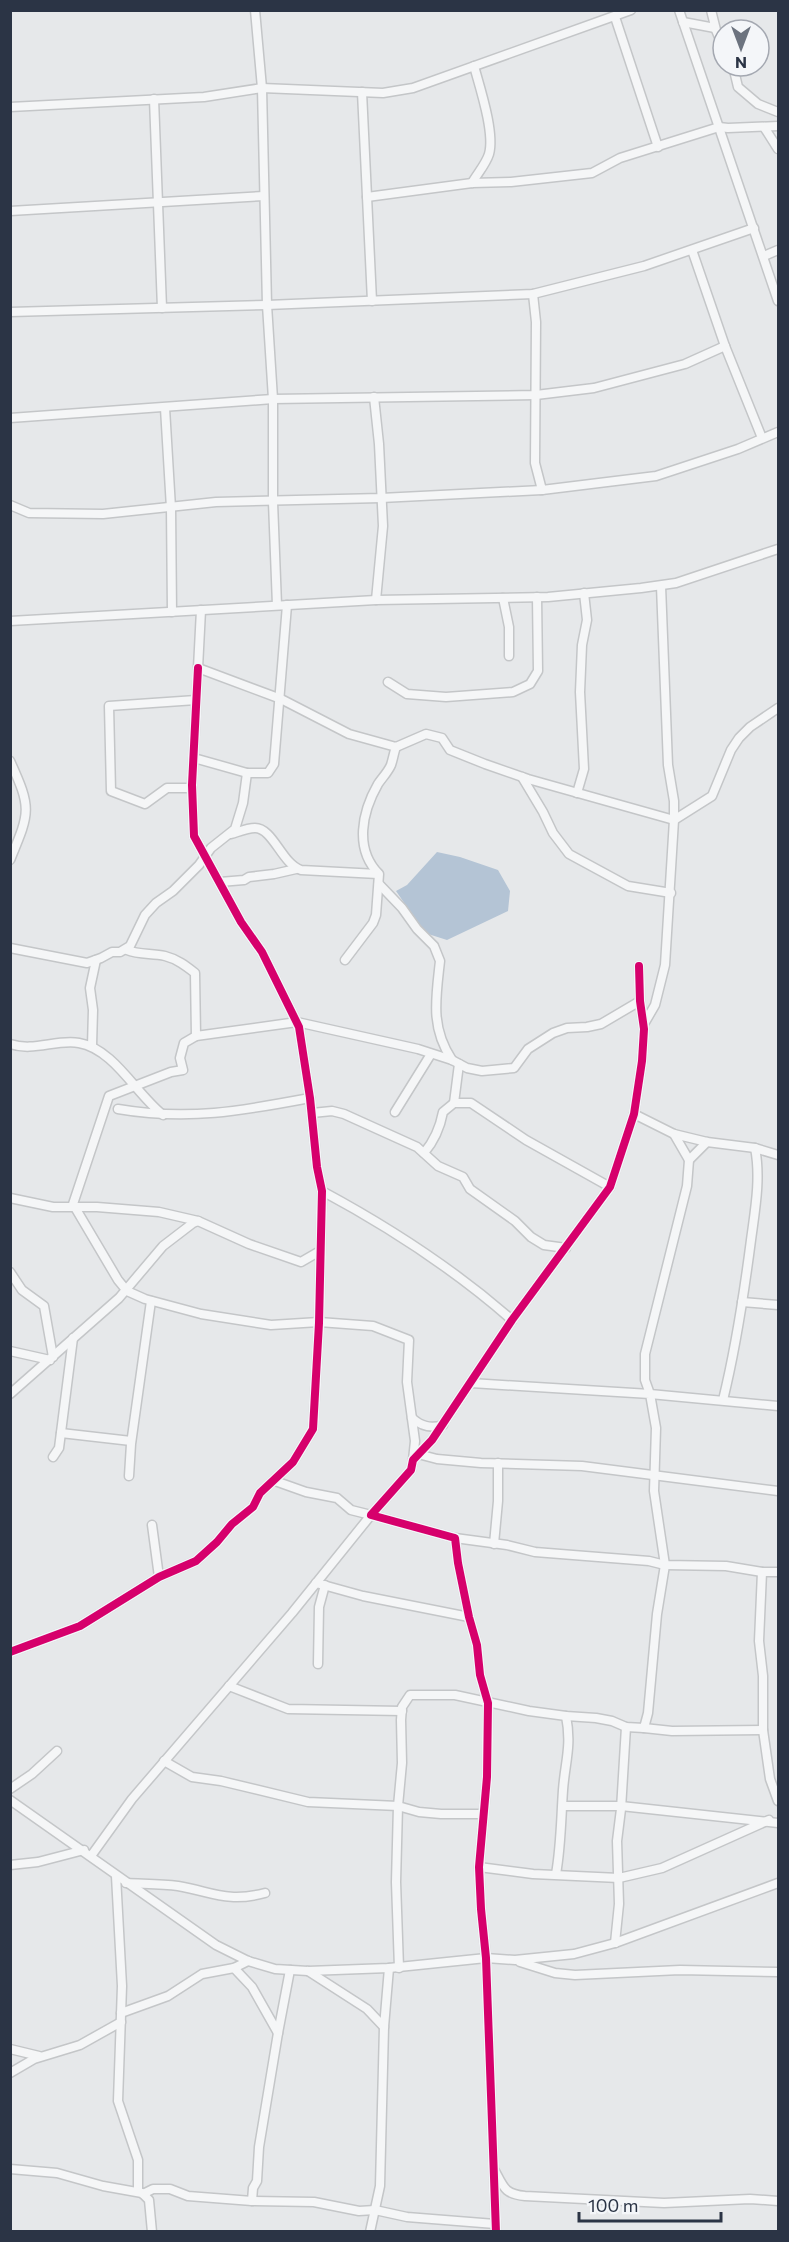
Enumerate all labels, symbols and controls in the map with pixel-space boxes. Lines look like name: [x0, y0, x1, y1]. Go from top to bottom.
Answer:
north arrow: [711, 18, 771, 78]
text: N: [735, 54, 747, 73]
scale bar: [579, 2185, 722, 2223]
text: 100 m: [588, 2194, 638, 2216]

